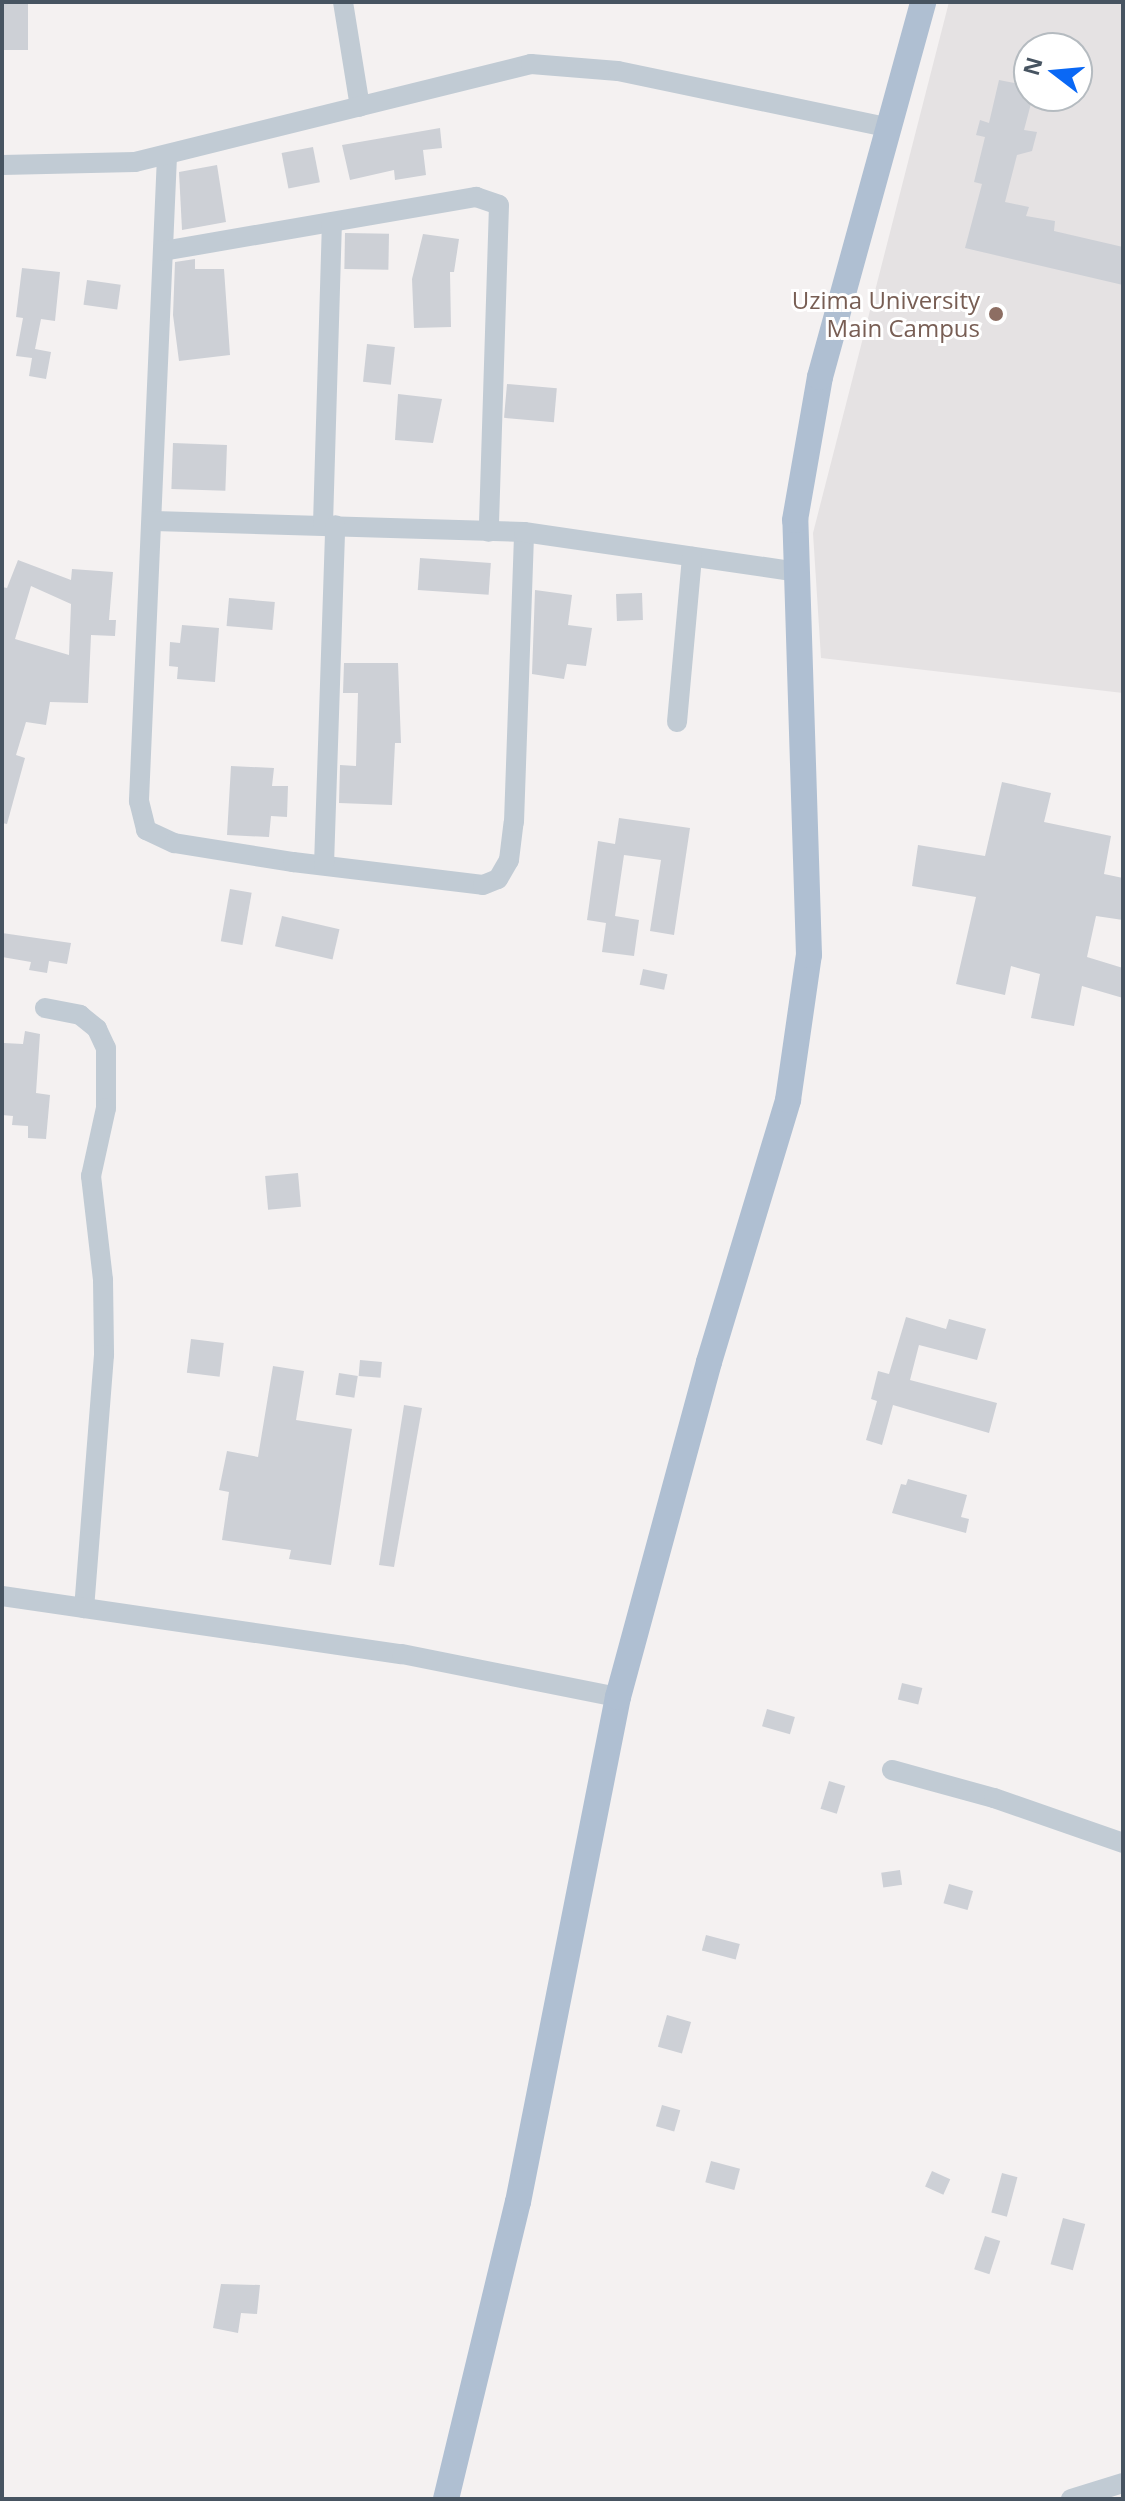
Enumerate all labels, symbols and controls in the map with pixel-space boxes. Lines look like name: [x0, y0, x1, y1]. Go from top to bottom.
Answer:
north arrow: [1013, 32, 1093, 112]
text: N: [1015, 53, 1049, 79]
place label: Uzima University Main Campus: [792, 286, 980, 342]
marker: Uzima University Main Campus: [987, 305, 1005, 323]

